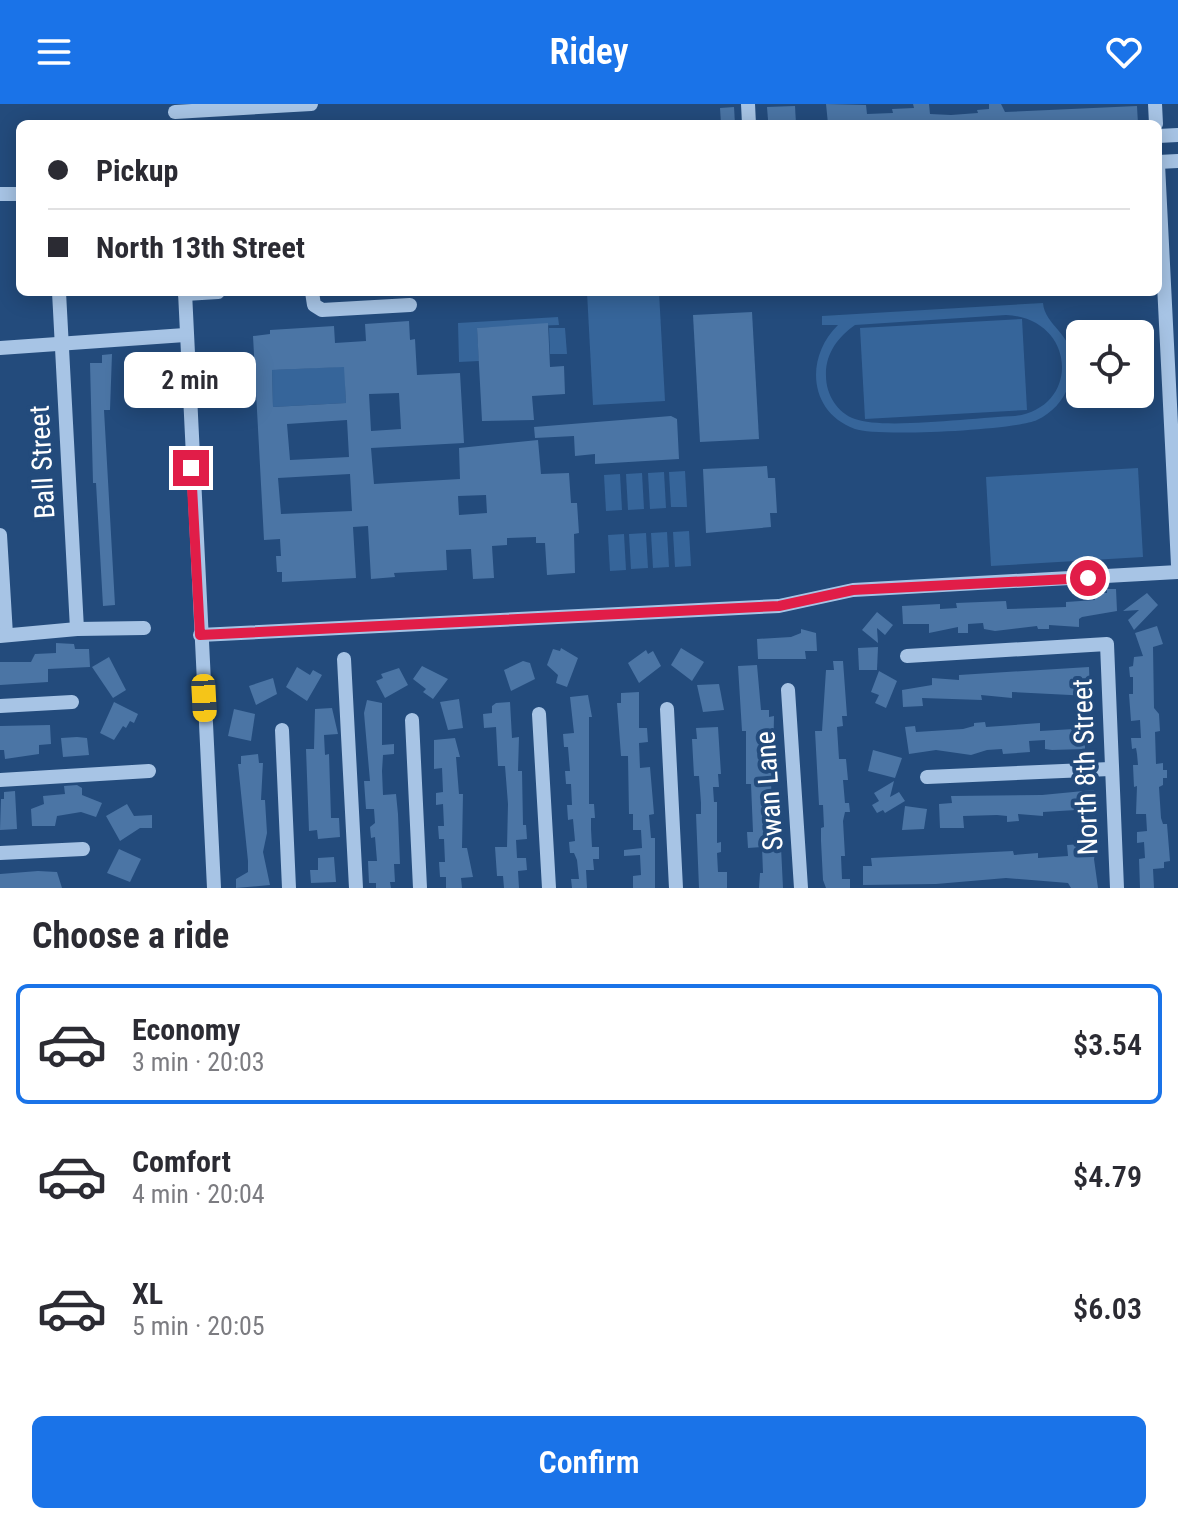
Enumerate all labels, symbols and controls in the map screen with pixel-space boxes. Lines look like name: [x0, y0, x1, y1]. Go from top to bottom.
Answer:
icon: menu: [32, 30, 76, 74]
icon: heart: [1102, 30, 1146, 74]
text: Ridey: [549, 31, 629, 73]
text: Pickup: [96, 153, 178, 188]
text: North 13th Street: [96, 230, 305, 265]
map controls: [1066, 320, 1154, 408]
button: locate: [1066, 320, 1154, 408]
callout: 2 min: [125, 352, 257, 408]
text: 2 min: [161, 365, 219, 395]
street label: Ball Street: [23, 404, 61, 520]
route end: [173, 450, 209, 486]
route start: [1070, 560, 1106, 596]
car: [191, 673, 217, 723]
street label: North 8th Street: [1065, 678, 1105, 856]
street label: Swan Lane: [748, 730, 790, 852]
text: Choose a ride: [32, 915, 229, 957]
icon: car: [36, 1008, 108, 1080]
text: Economy: [132, 1012, 240, 1047]
text: $3.54: [1073, 1027, 1142, 1062]
text: 3 min · 20:03: [132, 1047, 265, 1077]
icon: car: [36, 1140, 108, 1212]
text: Comfort: [132, 1144, 231, 1179]
text: $4.79: [1073, 1159, 1142, 1194]
text: 4 min · 20:04: [132, 1179, 265, 1209]
icon: car: [36, 1272, 108, 1344]
text: XL: [132, 1276, 163, 1311]
text: $6.03: [1073, 1291, 1142, 1326]
text: 5 min · 20:05: [132, 1311, 265, 1341]
button: Confirm: [32, 1416, 1146, 1508]

